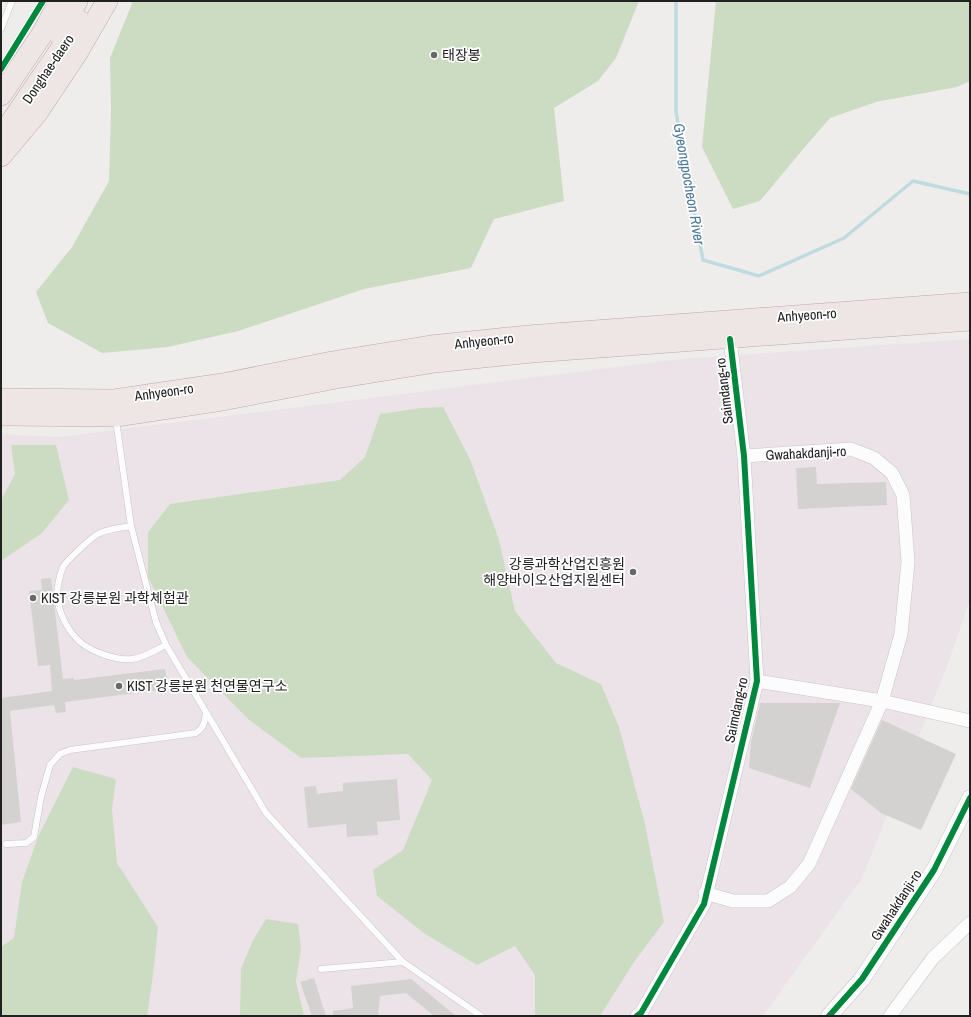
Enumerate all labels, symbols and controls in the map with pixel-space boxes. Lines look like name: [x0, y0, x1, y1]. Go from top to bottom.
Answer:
street label: Donghae-daero: [18, 31, 78, 107]
place label: 태장봉: [442, 46, 481, 64]
marker: 태장봉: [429, 50, 439, 60]
water label: Gyeongpocheon River: [668, 121, 711, 247]
street label: Anhyeon-ro: [776, 304, 837, 326]
street label: Anhyeon-ro: [453, 329, 514, 353]
street label: Saimdang-ro: [711, 357, 737, 425]
street label: Anhyeon-ro: [132, 379, 195, 405]
street label: Gwahakdanji-ro: [765, 442, 847, 464]
place label: 강릉과학산업진흥원 해양바이오산업지원센터: [483, 555, 625, 589]
marker: 강릉과학산업진흥원 해양바이오산업지원센터: [628, 567, 638, 577]
place label: KIST 강릉분원 과학체험관: [41, 589, 189, 607]
marker: KIST 강릉분원 과학체험관: [28, 593, 38, 603]
street label: Saimdang-ro: [720, 676, 752, 744]
place label: KIST 강릉분원 천연물연구소: [127, 677, 288, 695]
marker: KIST 강릉분원 천연물연구소: [114, 681, 124, 691]
street label: Gwahakdanji-ro: [866, 866, 926, 944]

